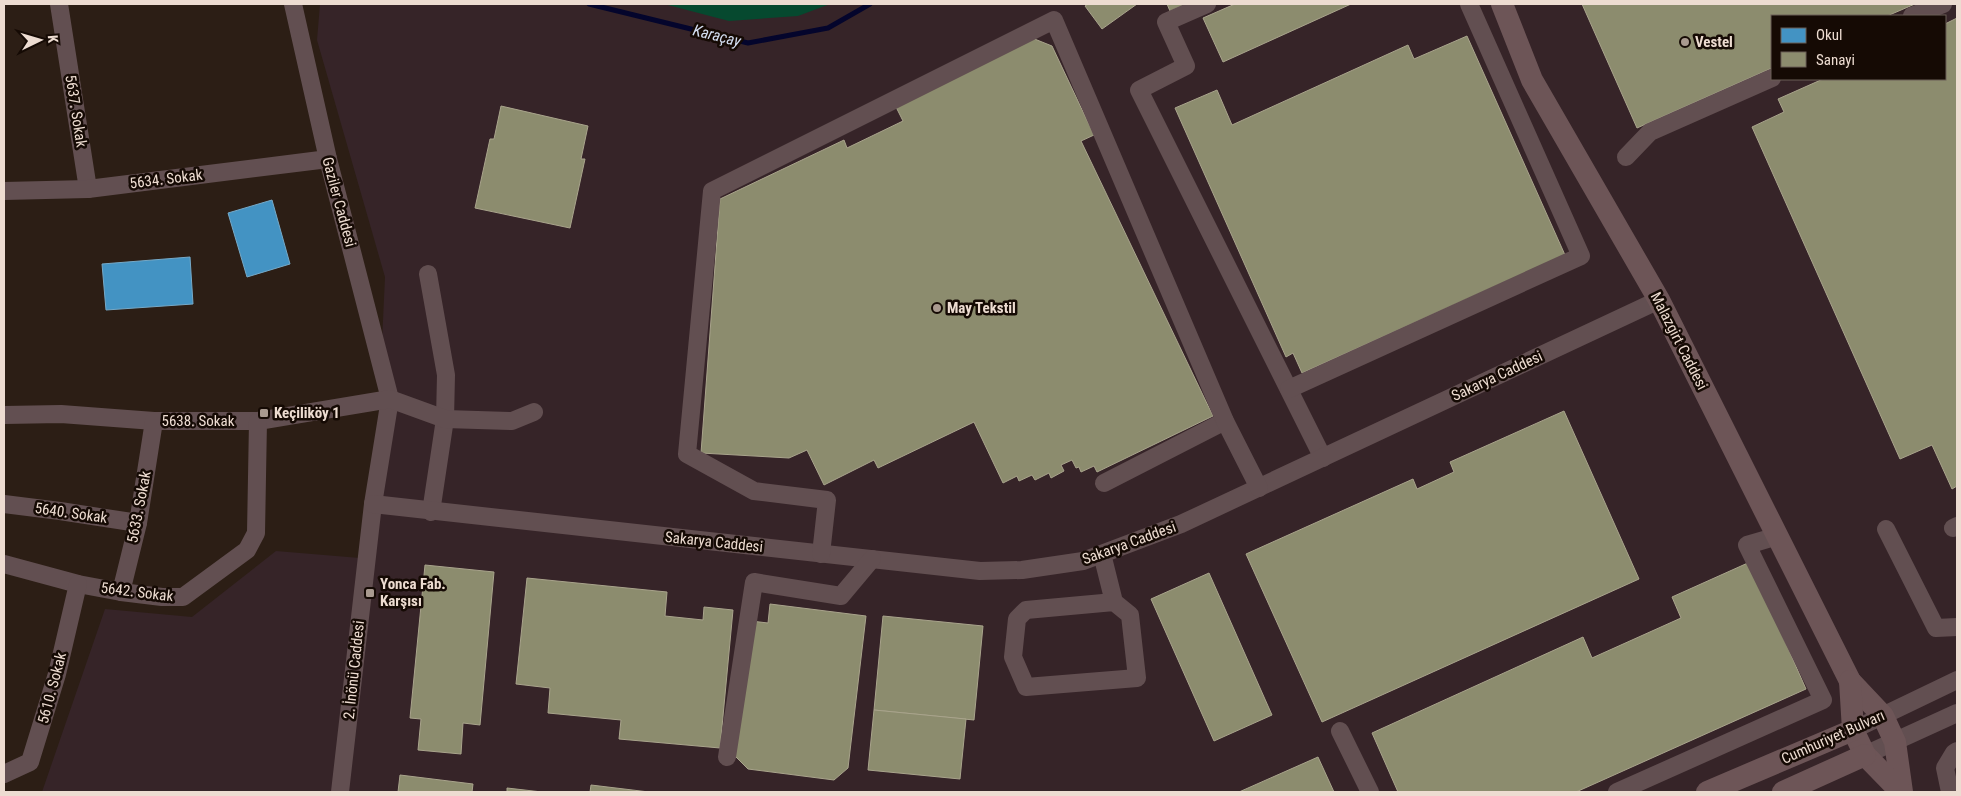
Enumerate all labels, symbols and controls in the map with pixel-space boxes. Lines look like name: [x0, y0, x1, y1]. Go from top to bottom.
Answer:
north arrow: [15, 15, 65, 65]
legend: [1771, 15, 1946, 80]
water label: Karaçay: [691, 20, 743, 51]
text: Okul: [1816, 26, 1842, 44]
place label: Vestel: [1695, 33, 1733, 51]
text: K: [45, 34, 61, 44]
marker: Vestel: [1679, 36, 1691, 48]
text: Sanayi: [1816, 51, 1855, 69]
street label: 5637. Sokak: [61, 74, 91, 149]
street label: Gaziler Caddesi: [318, 155, 360, 249]
street label: 5634. Sokak: [129, 166, 204, 192]
street label: Malazgirt Caddesi: [1647, 289, 1711, 393]
place label: May Tekstil: [947, 299, 1016, 317]
marker: May Tekstil: [931, 302, 943, 314]
street label: Sakarya Caddesi: [1449, 347, 1545, 405]
place label: Keçiliköy 1: [274, 404, 340, 422]
marker: Keçiliköy 1: [258, 407, 270, 419]
street label: 5638. Sokak: [161, 412, 235, 430]
street label: 5633. Sokak: [123, 469, 155, 545]
street label: 5640. Sokak: [34, 499, 109, 527]
street label: Sakarya Caddesi: [1080, 518, 1178, 568]
street label: Sakarya Caddesi: [664, 528, 764, 556]
place label: Yonca Fab. Karşısı: [380, 575, 446, 610]
street label: 5642. Sokak: [100, 579, 175, 605]
marker: Yonca Fab. Karşısı: [364, 587, 376, 599]
street label: 2. İnönü Caddesi: [340, 620, 368, 720]
street label: 5610. Sokak: [34, 650, 70, 726]
street label: Cumhuriyet Bulvarı: [1779, 706, 1887, 768]

